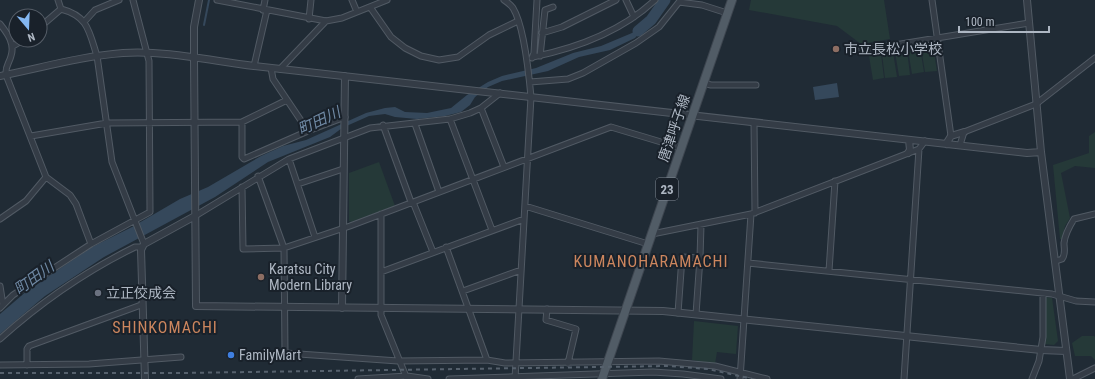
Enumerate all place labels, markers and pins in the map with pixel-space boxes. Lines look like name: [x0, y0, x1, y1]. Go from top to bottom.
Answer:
place label: 市立長松小学校: [844, 41, 942, 57]
marker: 市立長松小学校: [831, 44, 841, 54]
place label: Karatsu City Modern Library: [269, 261, 352, 293]
marker: Karatsu City Modern Library: [256, 272, 266, 282]
place label: 立正佼成会: [106, 285, 176, 301]
marker: 立正佼成会: [93, 288, 103, 298]
place label: FamilyMart: [239, 347, 301, 363]
marker: FamilyMart: [226, 350, 236, 360]

